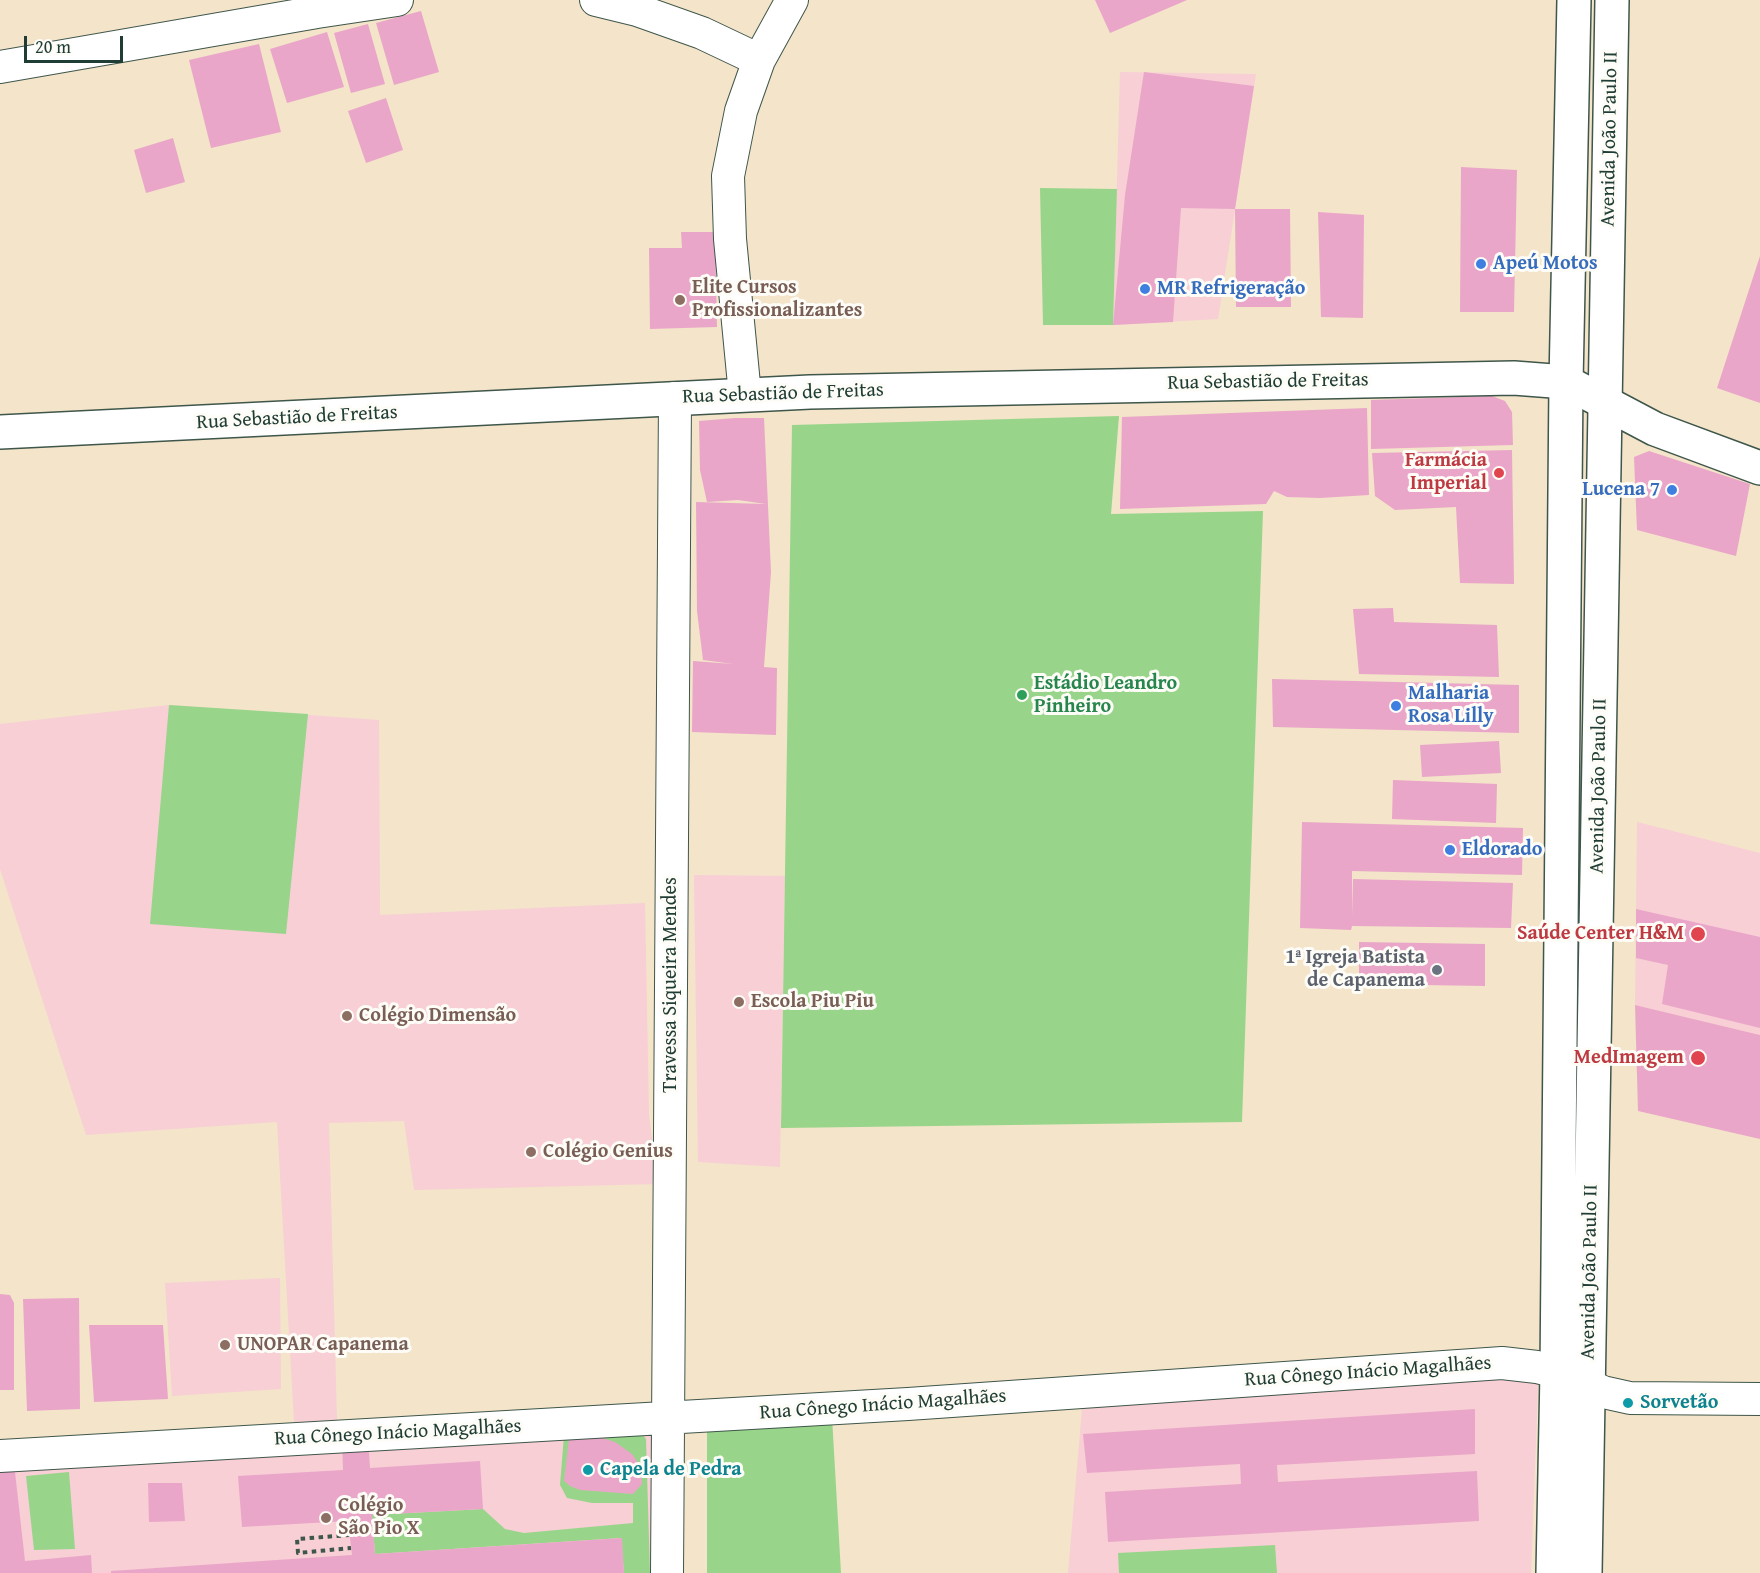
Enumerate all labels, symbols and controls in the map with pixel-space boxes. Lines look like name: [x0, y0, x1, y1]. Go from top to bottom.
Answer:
scale bar: [27, 24, 126, 62]
text: 20 m: [35, 33, 71, 60]
street label: Avenida João Paulo II: [1596, 51, 1624, 227]
place label: Apeú Motos: [1493, 252, 1598, 276]
marker: Apeú Motos: [1474, 257, 1488, 271]
place label: Elite Cursos Profissionalizantes: [692, 276, 862, 323]
place label: MR Refrigeração: [1157, 277, 1305, 301]
marker: MR Refrigeração: [1138, 282, 1152, 296]
marker: Elite Cursos Profissionalizantes: [673, 293, 687, 307]
street label: Rua Sebastião de Freitas: [1167, 368, 1369, 396]
street label: Rua Sebastião de Freitas: [682, 378, 884, 410]
street label: Rua Sebastião de Freitas: [196, 401, 398, 435]
place label: Farmácia Imperial: [1405, 449, 1487, 496]
marker: Farmácia Imperial: [1492, 466, 1506, 480]
place label: Lucena 7: [1582, 478, 1660, 502]
marker: Lucena 7: [1665, 483, 1679, 497]
place label: Estádio Leandro Pinheiro: [1034, 672, 1177, 719]
place label: Malharia Rosa Lilly: [1408, 682, 1494, 729]
marker: Estádio Leandro Pinheiro: [1015, 688, 1029, 702]
street label: Avenida João Paulo II: [1585, 698, 1613, 874]
marker: Malharia Rosa Lilly: [1389, 699, 1403, 713]
place label: Eldorado: [1462, 838, 1542, 862]
marker: Eldorado: [1443, 843, 1457, 857]
street label: Travessa Siqueira Mendes: [659, 877, 683, 1093]
place label: Saúde Center H&M: [1517, 922, 1684, 946]
marker: Saúde Center H&M: [1689, 925, 1707, 943]
place label: 1ª Igreja Batista de Capanema: [1285, 946, 1425, 993]
marker: 1ª Igreja Batista de Capanema: [1430, 963, 1444, 977]
place label: Escola Piu Piu: [751, 990, 874, 1014]
marker: Escola Piu Piu: [732, 995, 746, 1009]
place label: Colégio Dimensão: [359, 1004, 516, 1028]
marker: Colégio Dimensão: [340, 1009, 354, 1023]
place label: MedImagem: [1574, 1046, 1684, 1070]
marker: MedImagem: [1689, 1049, 1707, 1067]
place label: Colégio Genius: [543, 1140, 673, 1164]
marker: Colégio Genius: [524, 1145, 538, 1159]
street label: Avenida João Paulo II: [1576, 1184, 1604, 1360]
place label: UNOPAR Capanema: [237, 1333, 409, 1357]
marker: UNOPAR Capanema: [218, 1338, 232, 1352]
street label: Rua Cônego Inácio Magalhães: [1244, 1351, 1492, 1393]
street label: Rua Cônego Inácio Magalhães: [759, 1384, 1007, 1426]
place label: Sorvetão: [1640, 1391, 1718, 1415]
marker: Sorvetão: [1621, 1396, 1635, 1410]
street label: Rua Cônego Inácio Magalhães: [274, 1415, 522, 1451]
place label: Capela de Pedra: [600, 1458, 742, 1482]
marker: Capela de Pedra: [581, 1463, 595, 1477]
place label: Colégio São Pio X: [338, 1494, 419, 1541]
marker: Colégio São Pio X: [319, 1511, 333, 1525]

